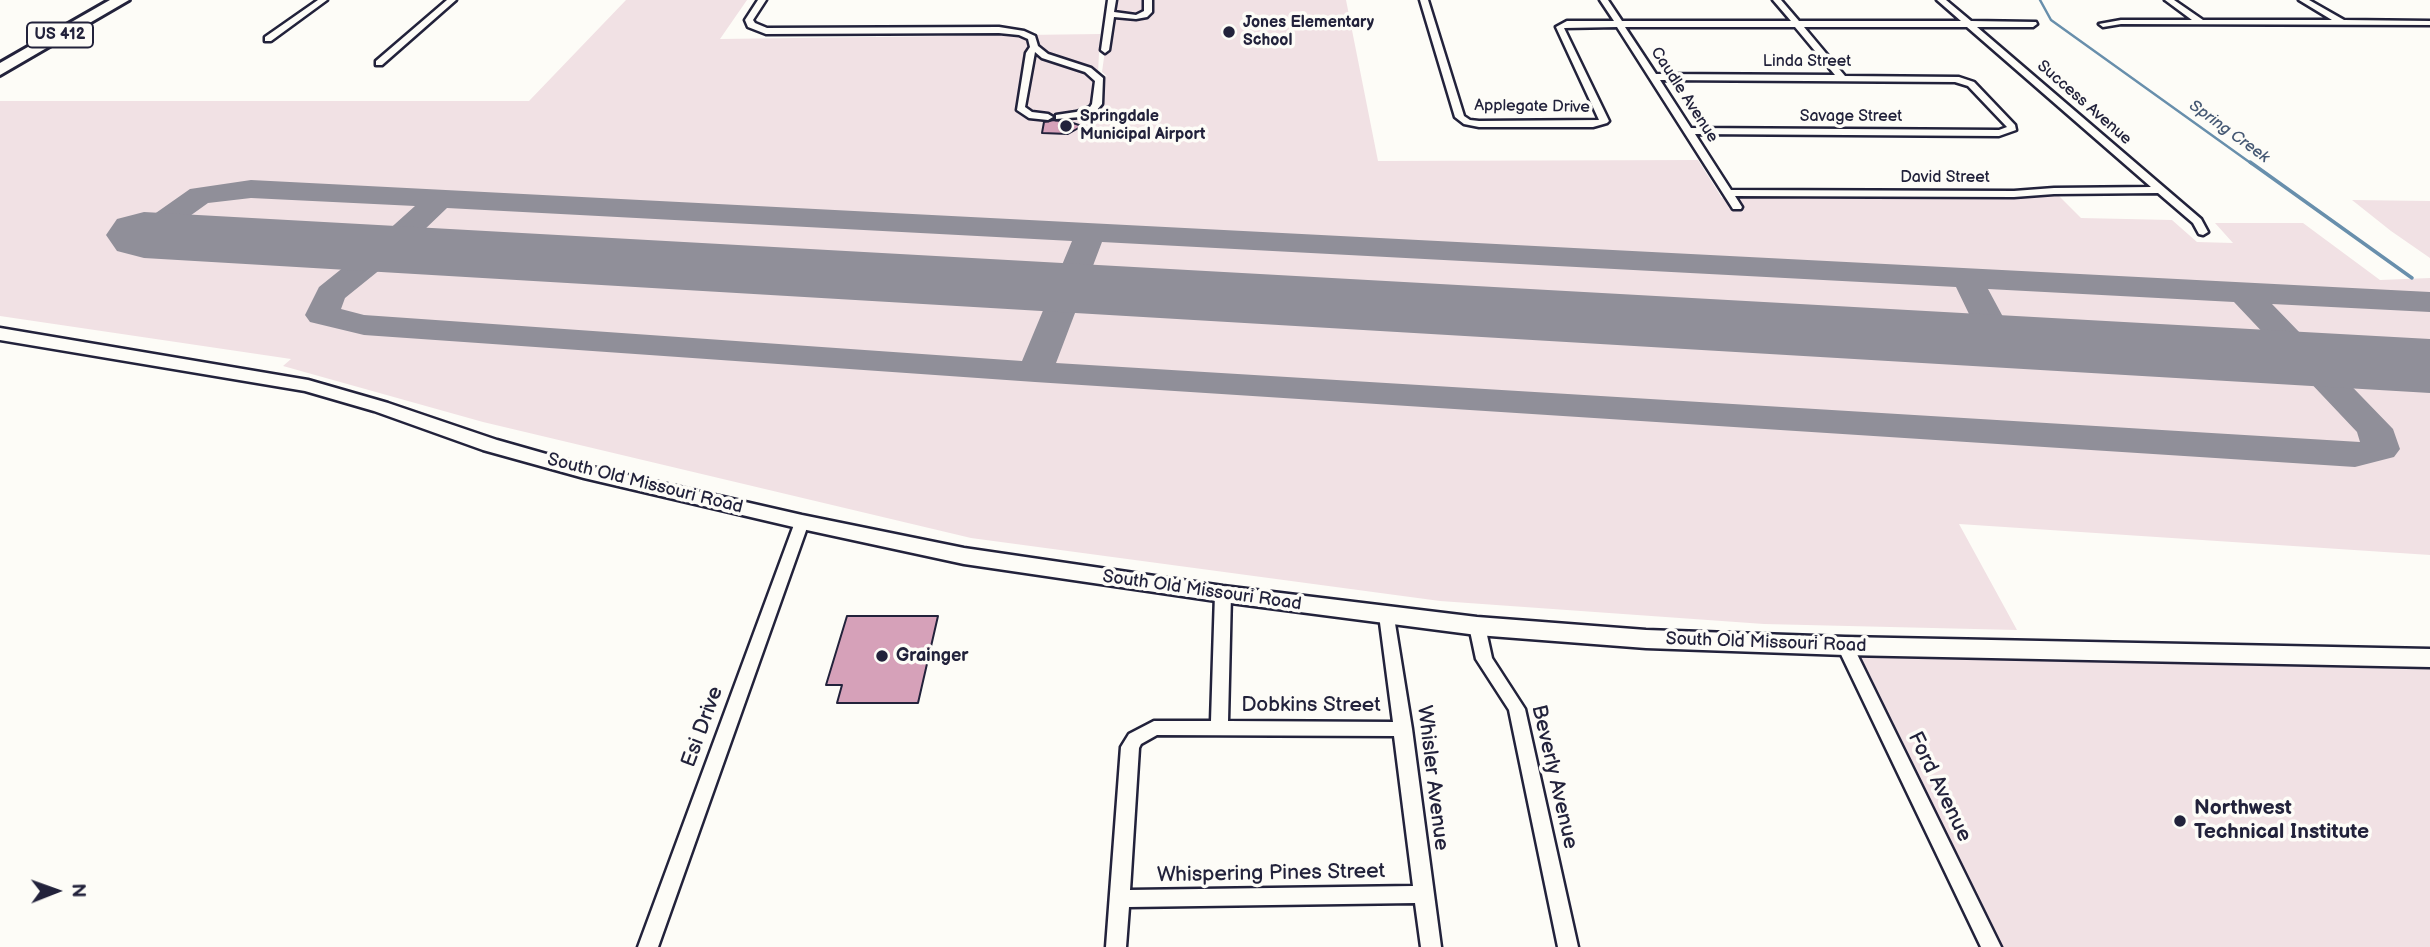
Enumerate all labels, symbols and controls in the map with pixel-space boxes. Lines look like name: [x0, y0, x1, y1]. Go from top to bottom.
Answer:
place label: Jones Elementary School: [1243, 13, 1374, 51]
road number: US 412: [27, 22, 93, 48]
marker: Jones Elementary School: [1221, 24, 1237, 40]
street label: Caudle Avenue: [1646, 44, 1722, 146]
street label: Linda Street: [1763, 52, 1851, 72]
street label: Success Avenue: [2033, 57, 2135, 149]
street label: Applegate Drive: [1474, 96, 1590, 118]
water label: Spring Creek: [2185, 96, 2273, 168]
place label: Springdale Municipal Airport: [1080, 107, 1205, 145]
street label: Savage Street: [1800, 107, 1902, 127]
marker: Springdale Municipal Airport: [1058, 118, 1074, 134]
street label: David Street: [1900, 168, 1990, 188]
street label: South Old Missouri Road: [545, 449, 745, 519]
street label: South Old Missouri Road: [1101, 566, 1303, 616]
street label: South Old Missouri Road: [1665, 629, 1867, 657]
place label: Grainger: [896, 645, 969, 667]
marker: Grainger: [874, 648, 890, 664]
street label: Esi Drive: [677, 683, 729, 771]
street label: Dobkins Street: [1241, 693, 1381, 719]
street label: Beverly Avenue: [1525, 703, 1583, 851]
street label: Whisler Avenue: [1411, 704, 1453, 852]
street label: Ford Avenue: [1902, 728, 1976, 846]
place label: Northwest Technical Institute: [2194, 796, 2369, 846]
marker: Northwest Technical Institute: [2172, 813, 2188, 829]
north arrow: [21, 856, 91, 926]
street label: Whispering Pines Street: [1157, 859, 1385, 889]
text: N: [66, 883, 89, 898]

